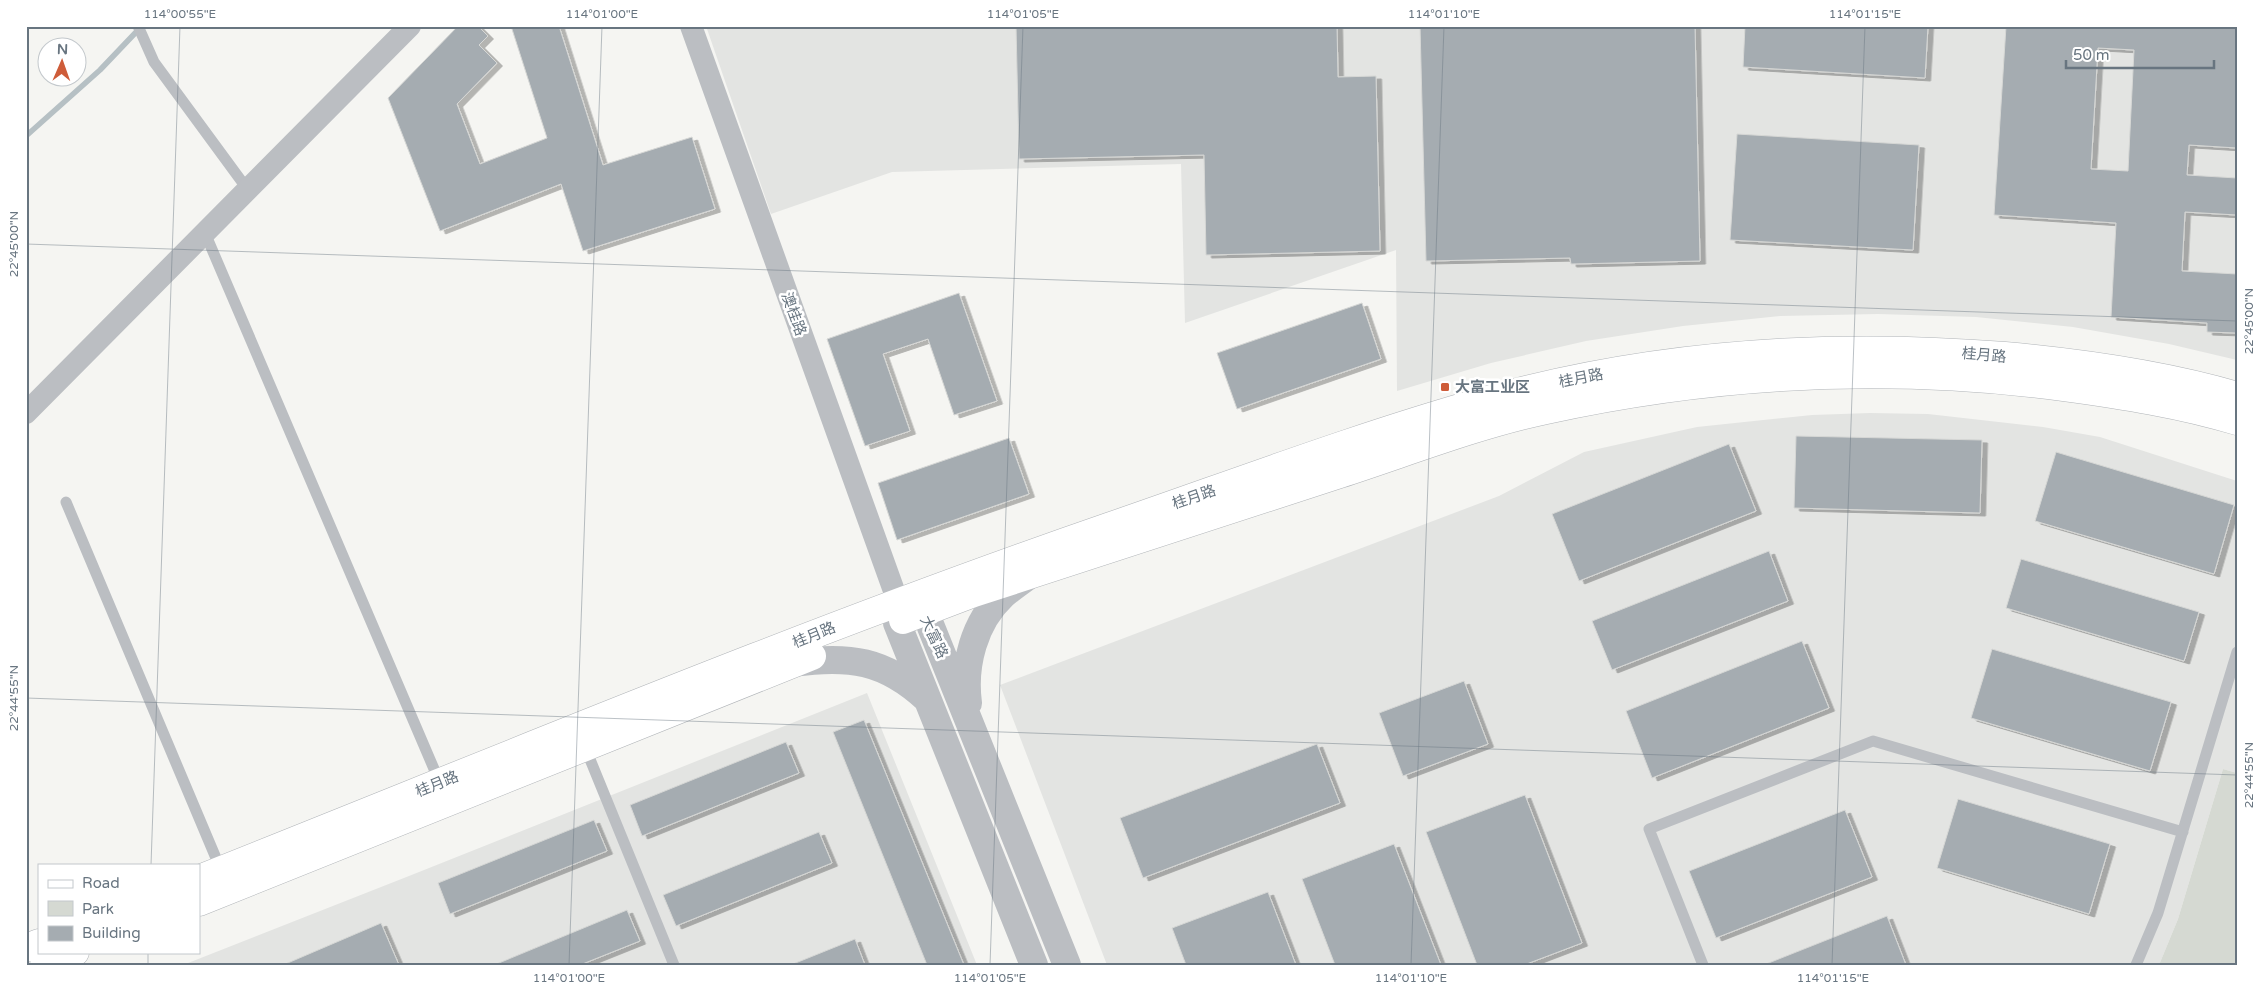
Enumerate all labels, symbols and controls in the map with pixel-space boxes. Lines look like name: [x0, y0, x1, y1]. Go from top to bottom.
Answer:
text: 114°00'55"E: [144, 7, 217, 21]
text: 114°01'00"E: [566, 7, 639, 21]
text: 114°01'05"E: [987, 7, 1060, 21]
text: 114°01'10"E: [1408, 7, 1481, 21]
text: 114°01'15"E: [1829, 7, 1902, 21]
north arrow: [38, 38, 88, 88]
scale bar: [2066, 38, 2213, 70]
text: N: [57, 41, 68, 58]
text: 50 m: [2073, 46, 2110, 64]
text: 22°45'00"N: [7, 211, 21, 277]
text: 22°45'00"N: [2242, 288, 2256, 354]
street label: 澳桂路: [778, 290, 810, 338]
street label: 桂月路: [1961, 344, 2007, 366]
street label: 桂月路: [1557, 365, 1605, 391]
place label: 大富工业区: [1455, 378, 1530, 396]
marker: 大富工业区: [1439, 381, 1451, 393]
street label: 桂月路: [1170, 481, 1218, 513]
street label: 大富路: [916, 613, 952, 661]
street label: 桂月路: [790, 618, 838, 652]
text: 22°44'55"N: [7, 665, 21, 731]
text: 22°44'55"N: [2242, 742, 2256, 808]
street label: 桂月路: [413, 767, 461, 801]
legend: [38, 864, 200, 954]
text: Road: [82, 874, 120, 892]
text: Park: [82, 900, 114, 918]
text: Building: [82, 924, 141, 942]
text: 114°01'00"E: [533, 971, 606, 985]
text: 114°01'05"E: [954, 971, 1027, 985]
text: 114°01'10"E: [1375, 971, 1448, 985]
text: 114°01'15"E: [1797, 971, 1870, 985]

